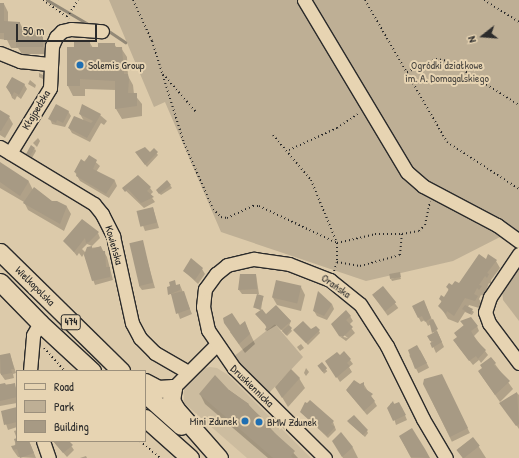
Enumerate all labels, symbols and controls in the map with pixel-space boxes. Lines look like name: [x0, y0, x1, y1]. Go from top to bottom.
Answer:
scale bar: [18, 16, 99, 42]
north arrow: [463, 16, 503, 56]
text: 50 m: [23, 22, 44, 39]
text: N: [464, 35, 479, 44]
place label: Solemis Group: [88, 58, 145, 72]
park label: Ogródki działkowe im. A. Domagalskiego: [405, 59, 489, 85]
marker: Solemis Group: [75, 60, 85, 70]
street label: Kłajpedzka: [19, 88, 53, 132]
street label: Kowieńska: [102, 224, 126, 266]
street label: Wielkopolska: [12, 263, 58, 309]
street label: Orańska: [319, 271, 353, 301]
road number: 474: [60, 314, 82, 330]
street label: Druskiennicka: [228, 362, 276, 410]
legend: [16, 370, 146, 442]
text: Road: [54, 378, 74, 395]
text: Park: [54, 398, 74, 415]
place label: Mini Zdunek: [190, 414, 237, 428]
place label: BMW Zdunek: [267, 415, 317, 429]
marker: Mini Zdunek: [240, 416, 250, 426]
marker: BMW Zdunek: [254, 417, 264, 427]
text: Building: [54, 418, 89, 435]

